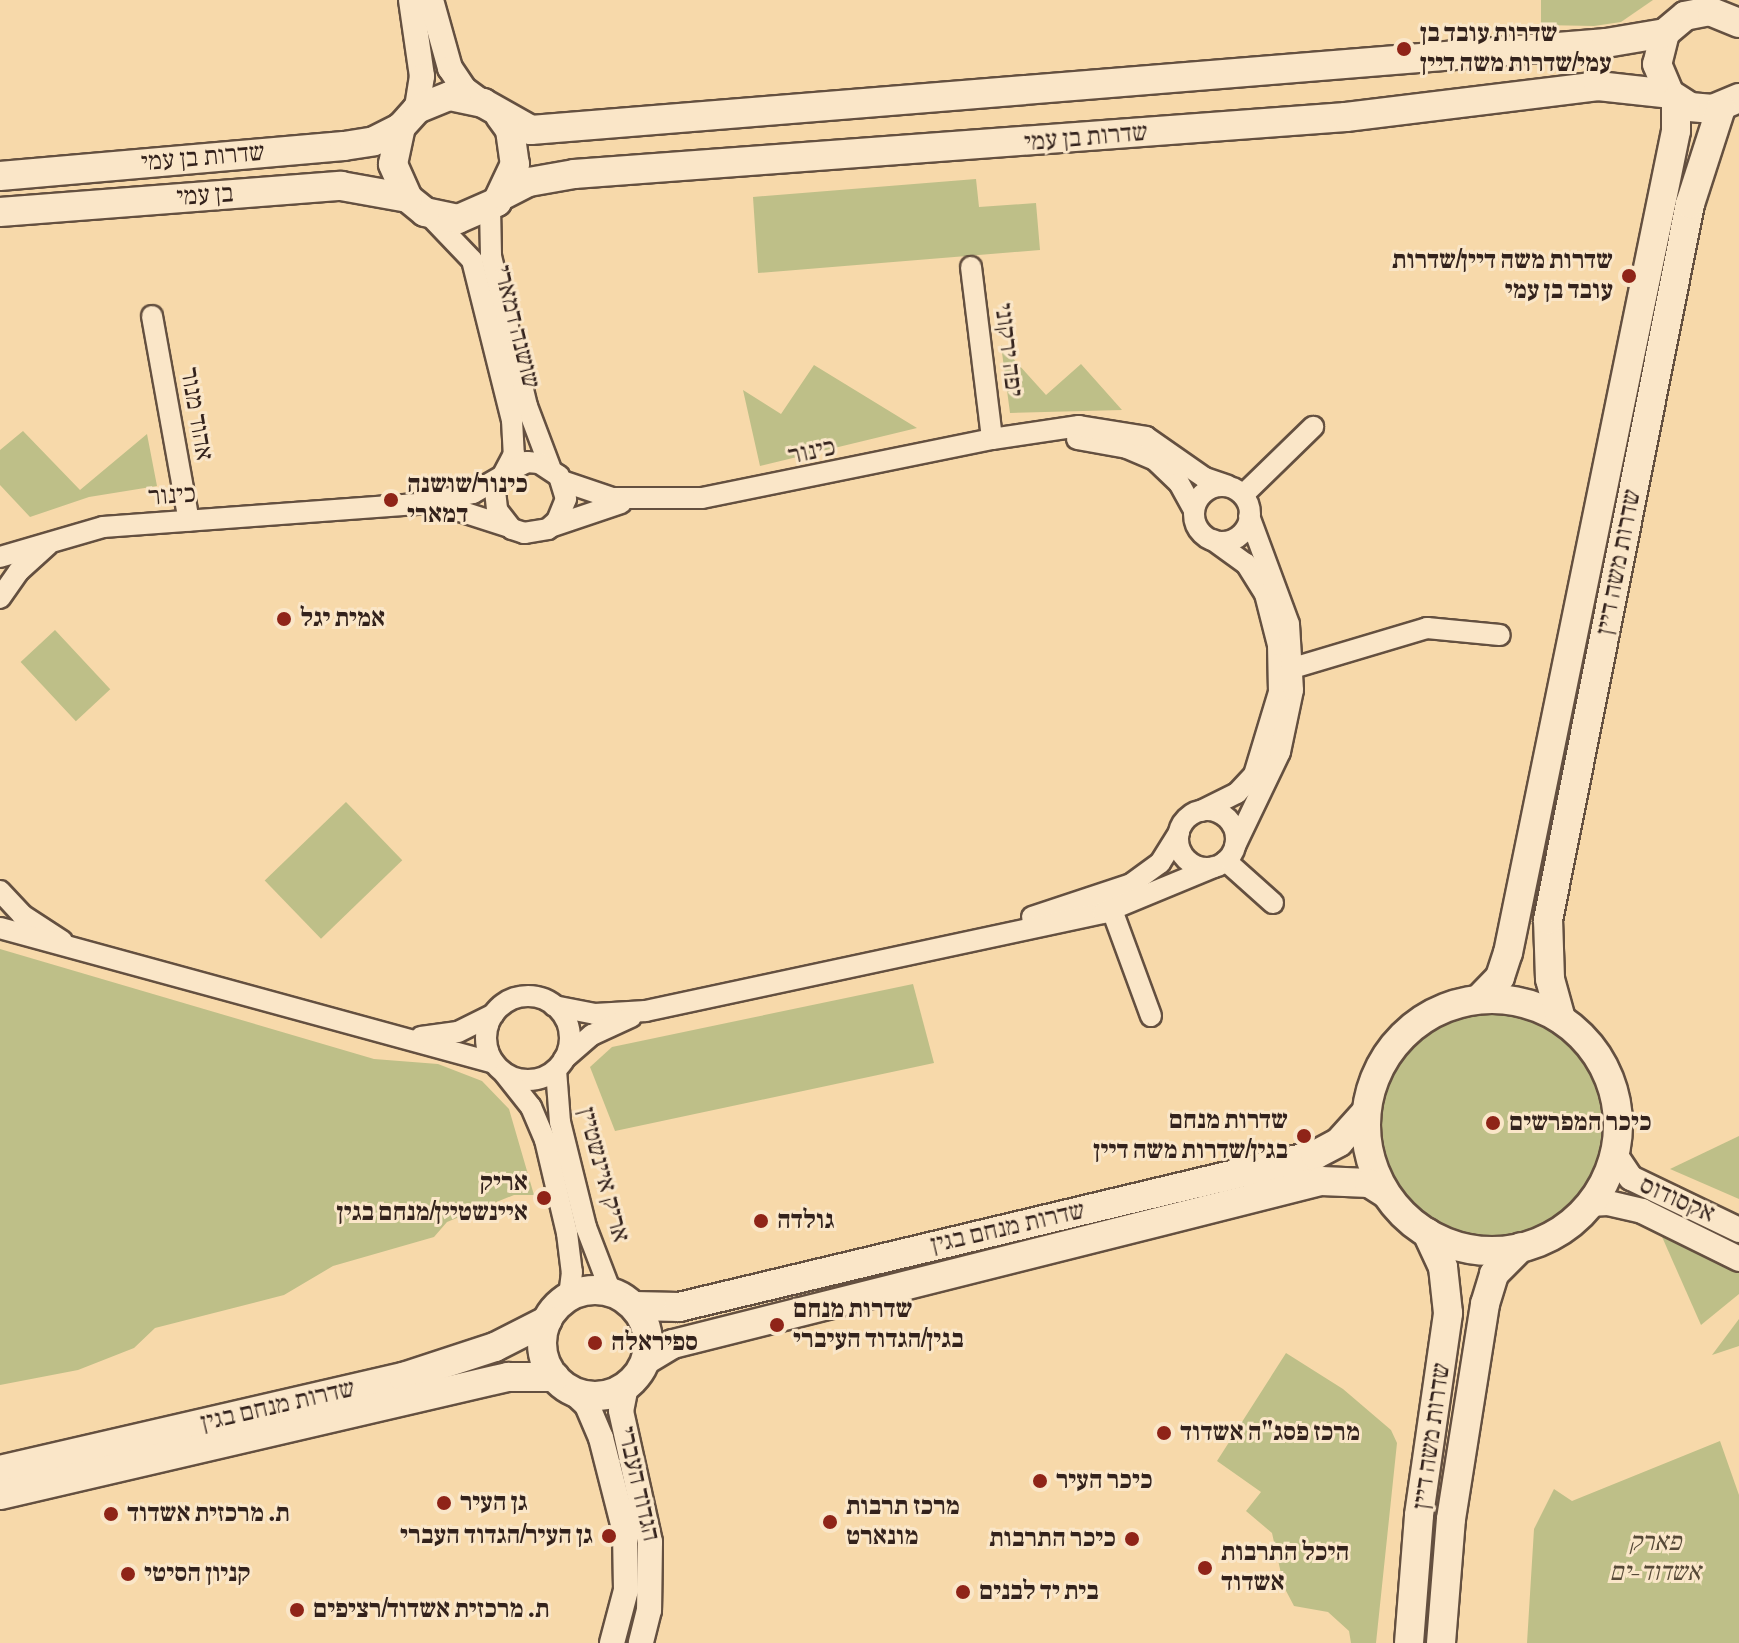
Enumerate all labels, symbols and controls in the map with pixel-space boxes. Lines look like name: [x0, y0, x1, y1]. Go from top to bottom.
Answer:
place label: שדרות עובד בן עמי/שדרות משה דיין: [1420, 18, 1612, 80]
marker: שדרות עובד בן עמי/שדרות משה דיין: [1395, 40, 1413, 58]
street label: שדרות בן עמי: [1023, 117, 1149, 159]
street label: שדרות בן עמי: [140, 137, 266, 179]
street label: בן עמי: [175, 178, 235, 214]
place label: שדרות משה דיין/שדרות עובד בן עמי: [1392, 245, 1613, 306]
street label: שושנה דמארי: [486, 262, 546, 392]
marker: שדרות משה דיין/שדרות עובד בן עמי: [1620, 267, 1638, 285]
street label: יפה ירקוני: [987, 301, 1029, 399]
street label: אהוד מנור: [172, 365, 220, 463]
street label: כינור: [785, 432, 839, 472]
place label: כינור/שושנה דמארי: [407, 469, 528, 530]
street label: כינור: [147, 479, 197, 513]
street label: שדרות משה דיין: [1590, 486, 1648, 638]
marker: כינור/שושנה דמארי: [382, 491, 400, 509]
place label: אמית יגל: [300, 603, 385, 635]
marker: אמית יגל: [275, 610, 293, 628]
street label: אריק איינשטיין: [570, 1104, 636, 1246]
place label: שדרות מנחם בגין/שדרות משה דיין: [1093, 1105, 1288, 1166]
place label: כיכר המפרשים: [1509, 1107, 1652, 1139]
marker: כיכר המפרשים: [1484, 1114, 1502, 1132]
marker: שדרות מנחם בגין/שדרות משה דיין: [1295, 1127, 1313, 1145]
place label: אריק איינשטיין/מנחם בגין: [337, 1167, 528, 1228]
street label: אקסודוס: [1634, 1170, 1720, 1230]
marker: אריק איינשטיין/מנחם בגין: [535, 1189, 553, 1207]
street label: שדרות מנחם בגין: [928, 1195, 1088, 1261]
place label: גולדה: [777, 1205, 834, 1237]
marker: גולדה: [752, 1212, 770, 1230]
place label: שדרות מנחם בגין/הגדוד העיברי: [793, 1294, 964, 1356]
marker: שדרות מנחם בגין/הגדוד העיברי: [768, 1316, 786, 1334]
place label: ספיראלה: [611, 1327, 698, 1359]
marker: ספיראלה: [586, 1334, 604, 1352]
street label: שדרות משה דיין: [1406, 1361, 1458, 1511]
street label: שדרות מנחם בגין: [198, 1373, 358, 1439]
place label: מרכז פסג"ה אשדוד: [1180, 1417, 1360, 1449]
street label: הגדוד העברי: [610, 1424, 666, 1544]
marker: מרכז פסג"ה אשדוד: [1155, 1424, 1173, 1442]
place label: כיכר העיר: [1056, 1465, 1153, 1497]
marker: כיכר העיר: [1031, 1472, 1049, 1490]
place label: גן העיר: [460, 1487, 528, 1519]
place label: מרכז תרבות מונארט: [846, 1491, 960, 1552]
marker: גן העיר: [435, 1494, 453, 1512]
place label: ת. מרכזית אשדוד: [127, 1498, 290, 1530]
marker: ת. מרכזית אשדוד: [102, 1505, 120, 1523]
marker: מרכז תרבות מונארט: [821, 1513, 839, 1531]
place label: גן העיר/הגדוד העברי: [400, 1520, 593, 1552]
place label: כיכר התרבות: [989, 1523, 1116, 1555]
marker: גן העיר/הגדוד העברי: [600, 1527, 618, 1545]
park label: פארק אשדוד-ים: [1609, 1527, 1701, 1588]
marker: כיכר התרבות: [1123, 1530, 1141, 1548]
place label: היכל התרבות אשדוד: [1221, 1537, 1349, 1598]
place label: קניון הסיטי: [144, 1558, 250, 1590]
marker: היכל התרבות אשדוד: [1196, 1559, 1214, 1577]
marker: קניון הסיטי: [119, 1565, 137, 1583]
place label: בית יד לבנים: [979, 1576, 1099, 1608]
marker: בית יד לבנים: [954, 1583, 972, 1601]
place label: ת. מרכזית אשדוד/רציפים: [313, 1594, 550, 1626]
marker: ת. מרכזית אשדוד/רציפים: [288, 1601, 306, 1619]

